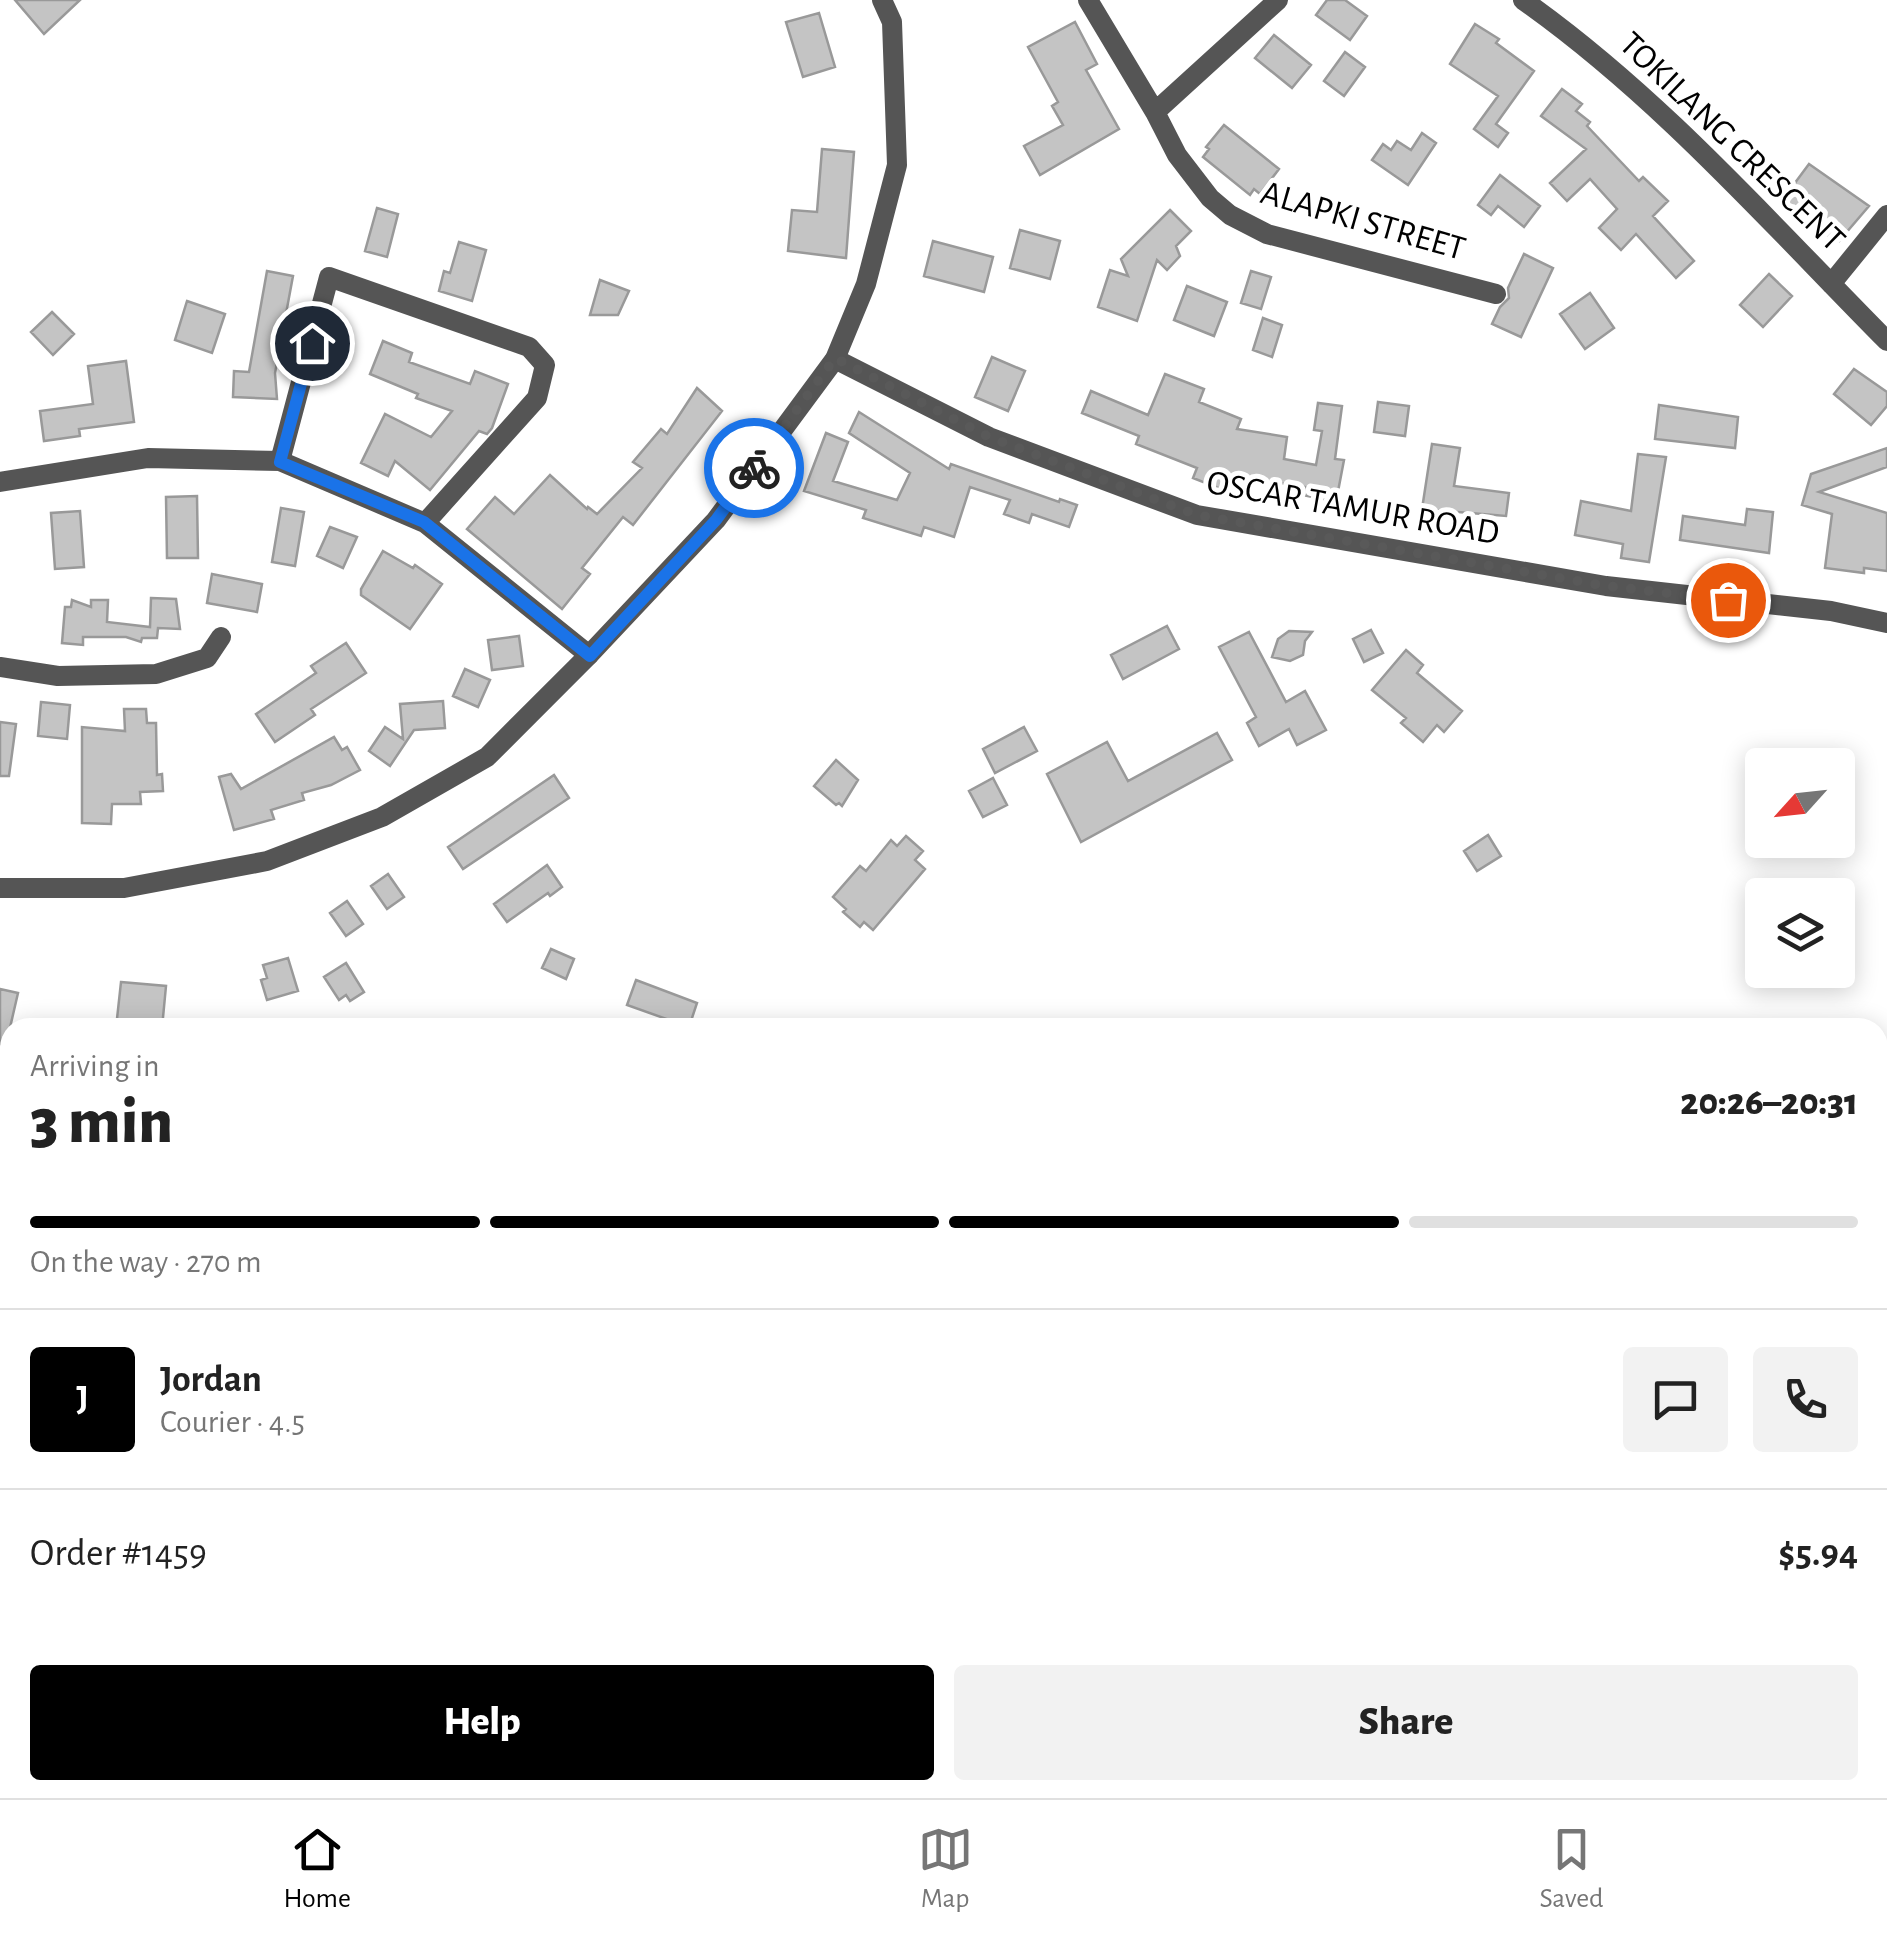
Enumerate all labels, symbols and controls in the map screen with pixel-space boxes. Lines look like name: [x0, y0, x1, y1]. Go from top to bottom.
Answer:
street label: TOKILANG CRESCENT: [1613, 26, 1851, 258]
street label: ALAPKI STREET: [1257, 175, 1469, 267]
pin: [270, 301, 355, 386]
icon: home: [285, 316, 340, 371]
courier: [704, 418, 804, 518]
icon: bike: [727, 441, 782, 496]
street label: OSCAR TAMUR ROAD: [1204, 465, 1502, 551]
pin: [1686, 558, 1771, 643]
icon: bag: [1701, 573, 1756, 628]
north arrow: [1745, 748, 1855, 858]
map controls: [1745, 748, 1855, 988]
button: layers: [1745, 878, 1855, 988]
text: Arriving in: [30, 1050, 159, 1082]
text: 20:26–20:31: [1680, 1084, 1858, 1122]
text: 3 min: [30, 1090, 173, 1155]
text: On the way · 270 m: [30, 1246, 262, 1278]
button: chat: [1623, 1347, 1728, 1452]
button: phone: [1753, 1347, 1858, 1452]
text: Jordan: [160, 1361, 262, 1399]
text: J: [76, 1380, 89, 1418]
text: Courier · 4.5: [160, 1406, 305, 1438]
text: Order #1459: [30, 1535, 207, 1573]
text: $5.94: [1778, 1535, 1858, 1573]
button: Help: [30, 1665, 934, 1780]
button: Share: [954, 1665, 1858, 1780]
tab: Home: [283, 1822, 351, 1916]
tab: Map: [918, 1822, 973, 1916]
tab: Saved: [1539, 1822, 1604, 1916]

